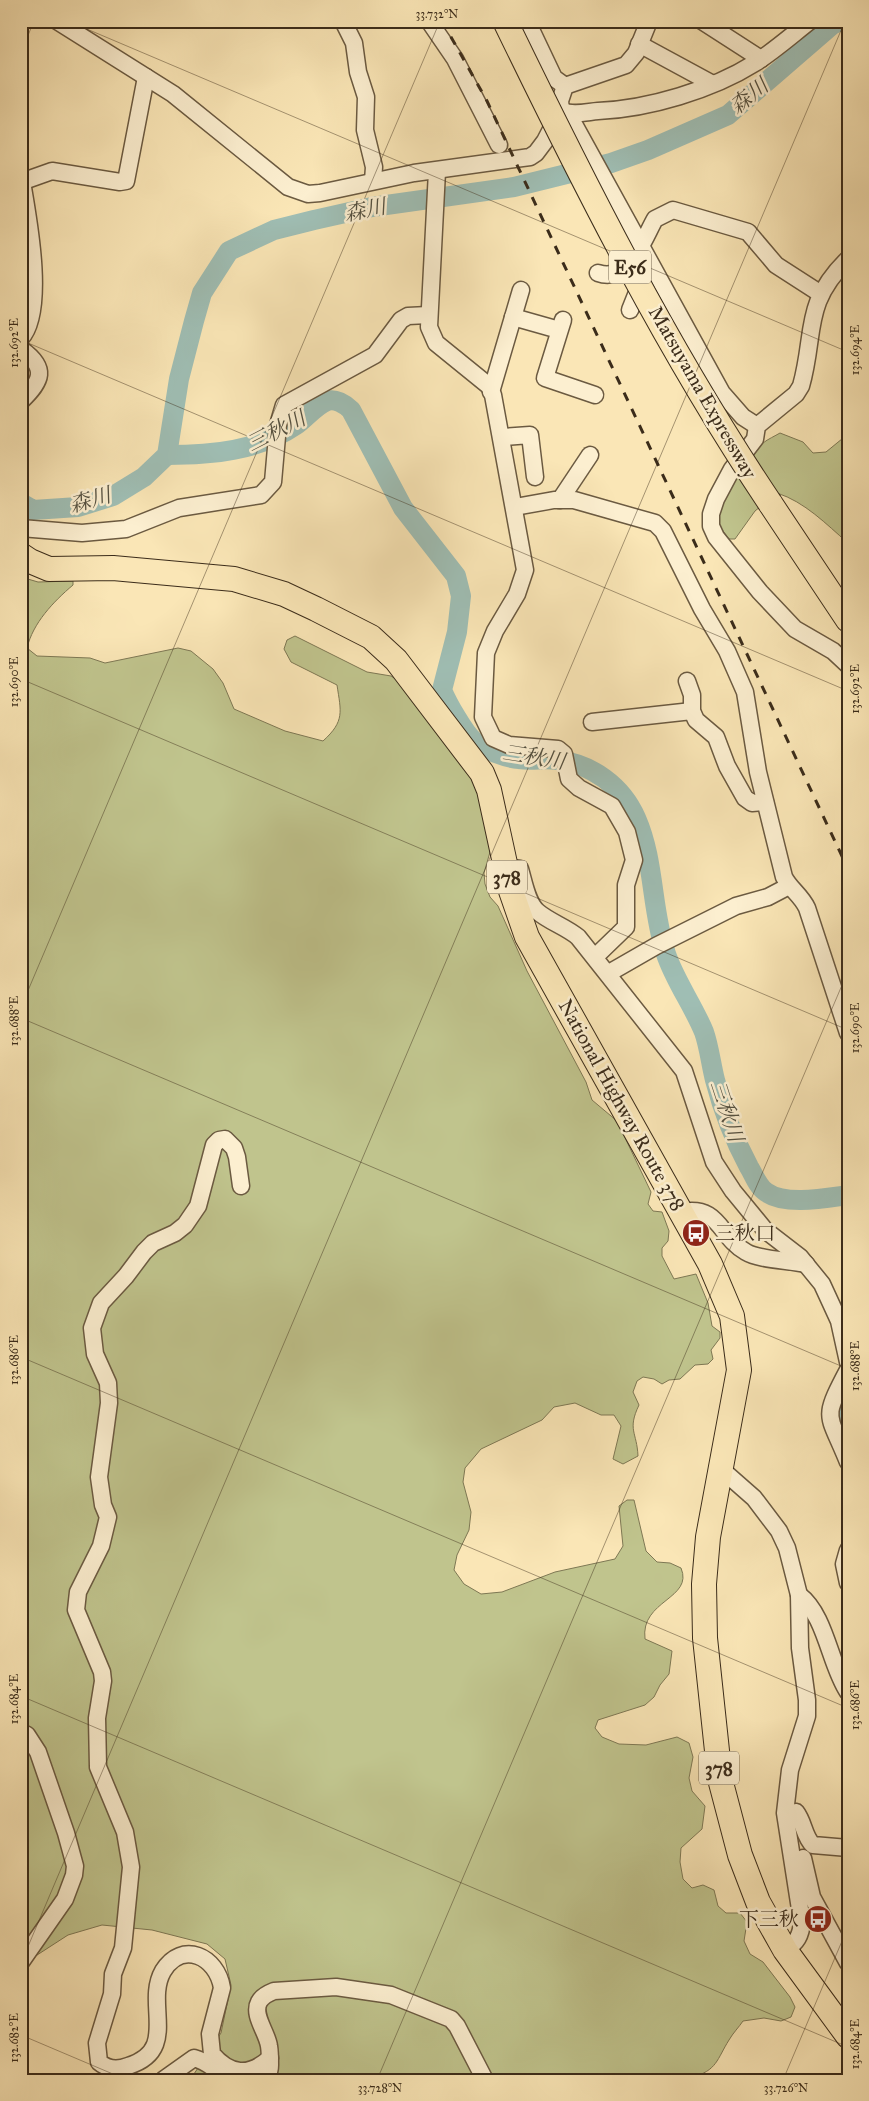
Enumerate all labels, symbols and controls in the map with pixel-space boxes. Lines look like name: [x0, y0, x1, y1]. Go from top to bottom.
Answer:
text: 33.732°N: [415, 7, 459, 21]
water label: 森川: [724, 71, 775, 119]
water label: 森川: [342, 193, 390, 227]
road number: E56: [609, 250, 651, 284]
street label: Matsuyama Expressway: [644, 301, 763, 483]
text: 132.692°E: [7, 318, 21, 368]
text: 132.694°E: [848, 324, 862, 375]
water label: 三秋川: [242, 404, 312, 457]
water label: 森川: [66, 481, 116, 518]
text: 132.690°E: [7, 656, 21, 707]
text: 132.692°E: [848, 664, 862, 714]
water label: 三秋川: [501, 739, 569, 775]
road number: 378: [487, 860, 527, 894]
street label: National Highway Route 378: [553, 995, 690, 1216]
text: 132.688°E: [7, 996, 21, 1046]
text: 132.690°E: [848, 1002, 862, 1053]
water label: 三秋川: [705, 1077, 750, 1147]
bus stop icon: 三秋口: [681, 1218, 711, 1248]
place label: 三秋口: [715, 1221, 775, 1245]
text: 132.686°E: [7, 1335, 21, 1385]
text: 132.688°E: [848, 1341, 862, 1391]
text: 132.684°E: [7, 1673, 21, 1724]
text: 132.686°E: [848, 1680, 862, 1730]
road number: 378: [699, 1752, 739, 1785]
bus stop icon: 下三秋: [803, 1904, 833, 1934]
place label: 下三秋: [739, 1907, 799, 1931]
text: 132.682°E: [7, 2013, 21, 2063]
text: 132.684°E: [848, 2018, 862, 2069]
text: 33.728°N: [358, 2081, 402, 2095]
text: 33.726°N: [764, 2081, 808, 2095]

